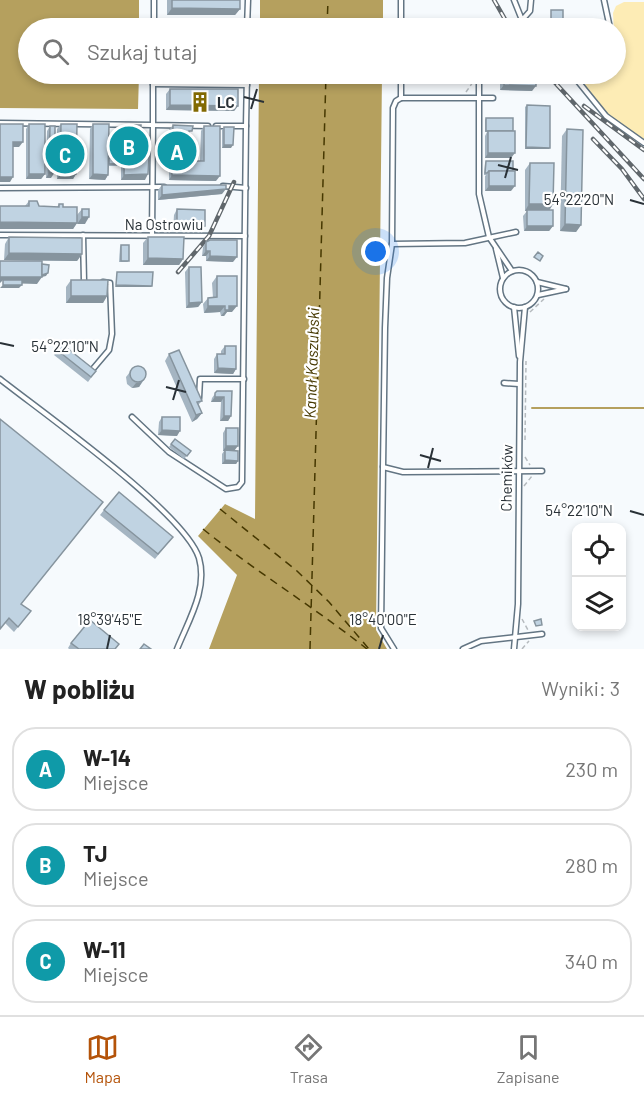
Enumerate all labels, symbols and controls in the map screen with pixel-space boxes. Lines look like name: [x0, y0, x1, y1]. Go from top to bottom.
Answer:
search box: [18, 18, 626, 84]
icon: search: [39, 35, 72, 68]
text: Szukaj tutaj: [87, 38, 198, 64]
building icon: LC: [188, 90, 212, 114]
place label: LC: [217, 93, 235, 111]
pin: B: [110, 124, 148, 168]
pin: A: [158, 128, 196, 174]
pin: C: [46, 132, 84, 176]
text: 54°22'20"N: [544, 190, 614, 208]
street label: Na Ostrowiu: [125, 215, 203, 233]
your location: [361, 237, 390, 266]
water label: Kanał Kaszubski: [300, 307, 322, 419]
text: 54°22'10"N: [31, 337, 99, 355]
street label: Chemików: [496, 444, 516, 512]
text: 54°22'10"N: [545, 501, 613, 519]
map controls: [572, 523, 626, 631]
button: locate: [572, 523, 626, 577]
button: layers: [572, 577, 626, 631]
text: 18°39'45"E: [77, 610, 143, 628]
text: 18°40'00"E: [349, 610, 417, 628]
text: W pobliżu: [24, 673, 135, 704]
text: Wyniki: 3: [541, 676, 620, 700]
text: W-14: [83, 744, 131, 770]
text: A: [39, 757, 52, 781]
text: 230 m: [565, 757, 618, 781]
text: Miejsce: [83, 770, 149, 794]
text: TJ: [83, 840, 108, 866]
text: B: [39, 853, 52, 877]
text: 280 m: [565, 853, 618, 877]
text: Miejsce: [83, 866, 149, 890]
text: W-11: [83, 936, 126, 962]
text: C: [39, 949, 52, 973]
text: 340 m: [565, 949, 618, 973]
text: Miejsce: [83, 962, 149, 986]
tab: Mapa: [84, 1031, 121, 1086]
tab: Trasa: [290, 1031, 328, 1086]
tab: Zapisane: [497, 1031, 560, 1086]

